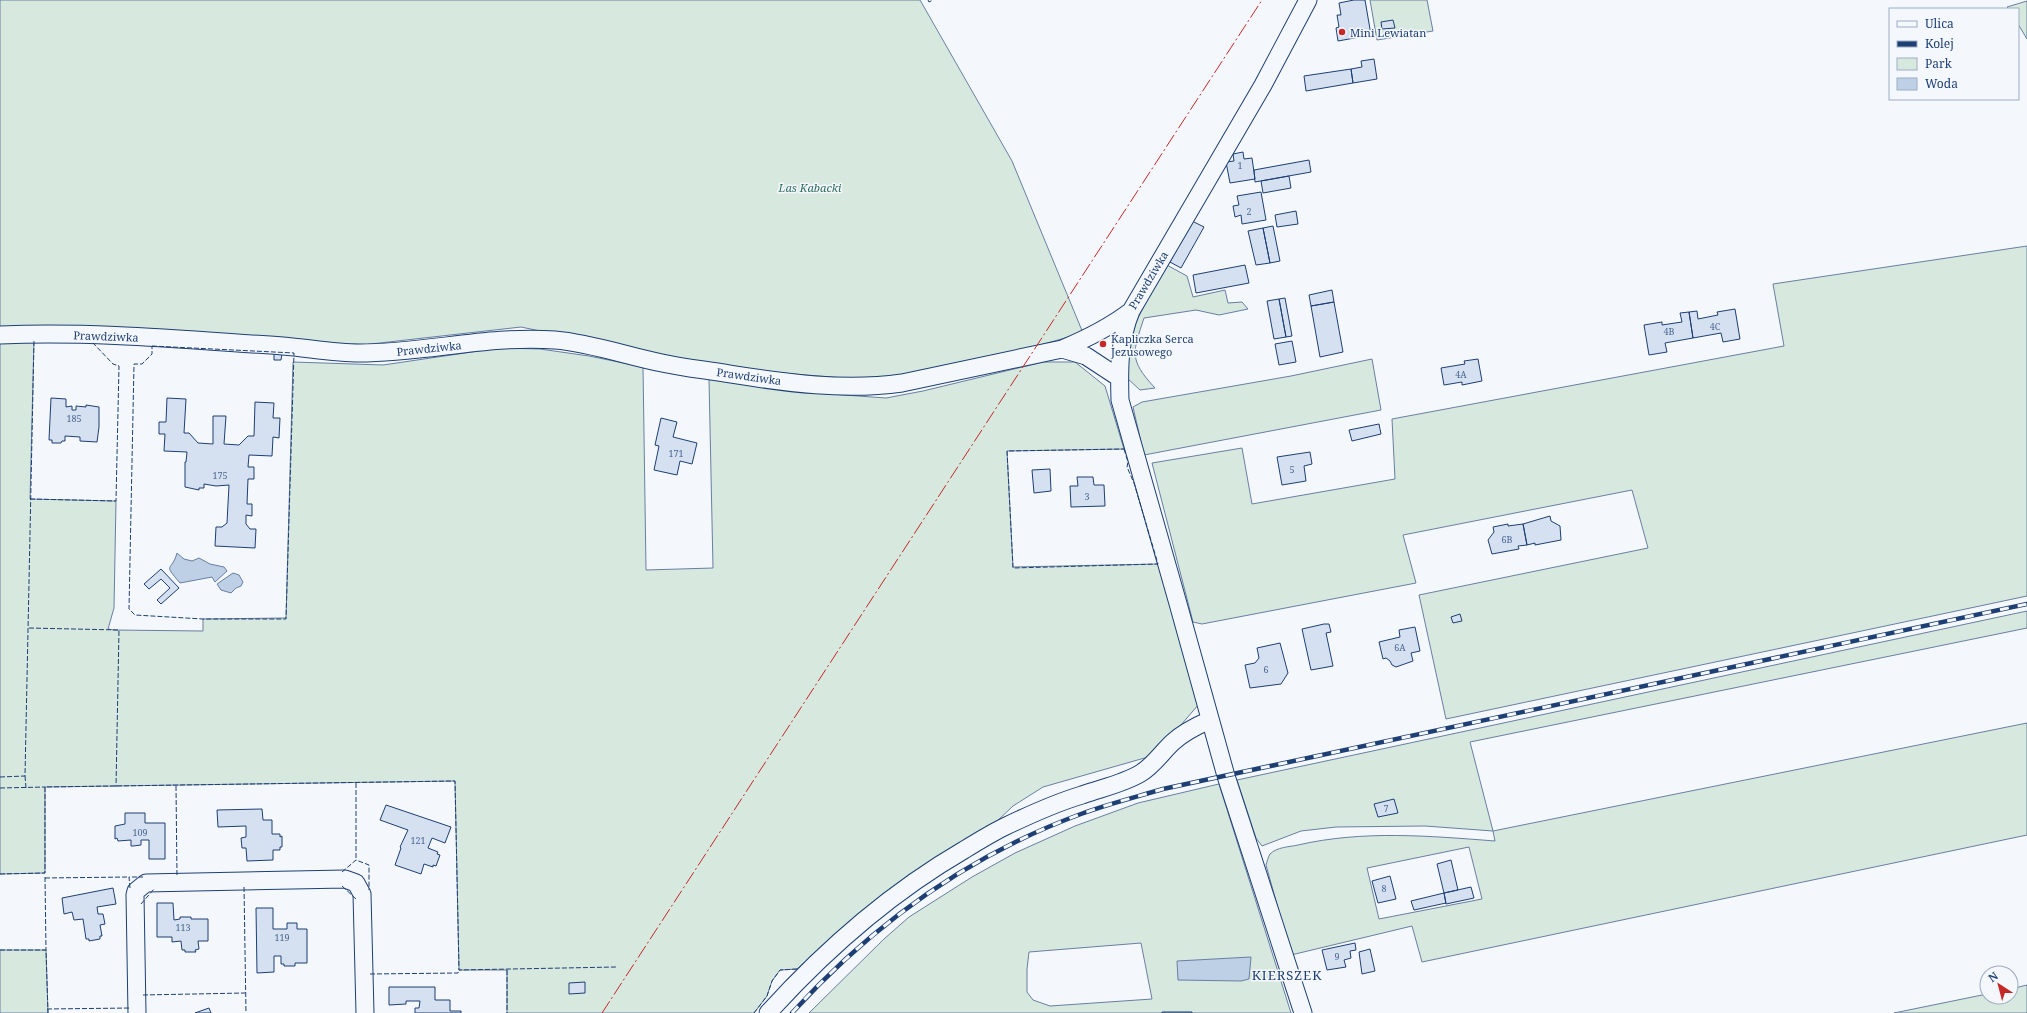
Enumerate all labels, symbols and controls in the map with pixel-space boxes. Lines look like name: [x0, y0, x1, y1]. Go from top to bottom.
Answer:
legend: [1889, 8, 2019, 100]
text: Ulica: [1925, 15, 1954, 32]
place label: Mini Lewiatan: [1350, 25, 1426, 40]
marker: Mini Lewiatan: [1337, 27, 1347, 37]
text: Kolej: [1925, 35, 1954, 52]
text: Park: [1925, 55, 1953, 72]
text: Woda: [1925, 75, 1958, 92]
house number: 1: [1237, 159, 1243, 172]
park label: Las Kabacki: [778, 180, 842, 195]
house number: 2: [1246, 205, 1252, 218]
street label: Prawdziwka: [1125, 248, 1171, 312]
house number: 4C: [1710, 320, 1721, 333]
house number: 4B: [1664, 325, 1675, 338]
street label: Prawdziwka: [73, 327, 139, 345]
place label: Kapliczka Serca Jezusowego: [1110, 331, 1194, 359]
street label: Prawdziwka: [396, 337, 462, 359]
marker: Kapliczka Serca Jezusowego: [1098, 339, 1108, 349]
street label: Prawdziwka: [716, 364, 782, 388]
house number: 4A: [1455, 368, 1467, 381]
house number: 185: [66, 412, 82, 425]
house number: 171: [668, 447, 684, 460]
house number: 5: [1289, 463, 1295, 476]
house number: 175: [212, 469, 228, 482]
house number: 3: [1084, 490, 1090, 503]
house number: 6B: [1502, 533, 1513, 546]
house number: 6A: [1394, 641, 1406, 654]
house number: 6: [1263, 663, 1269, 676]
house number: 7: [1383, 802, 1389, 815]
house number: 109: [132, 826, 148, 839]
house number: 121: [410, 834, 426, 847]
house number: 8: [1381, 882, 1387, 895]
house number: 113: [175, 921, 191, 934]
house number: 119: [274, 931, 290, 944]
house number: 9: [1334, 950, 1340, 963]
north arrow: [1979, 965, 2019, 1005]
district label: KIERSZEK: [1252, 966, 1322, 984]
text: N: [1985, 968, 2001, 985]

